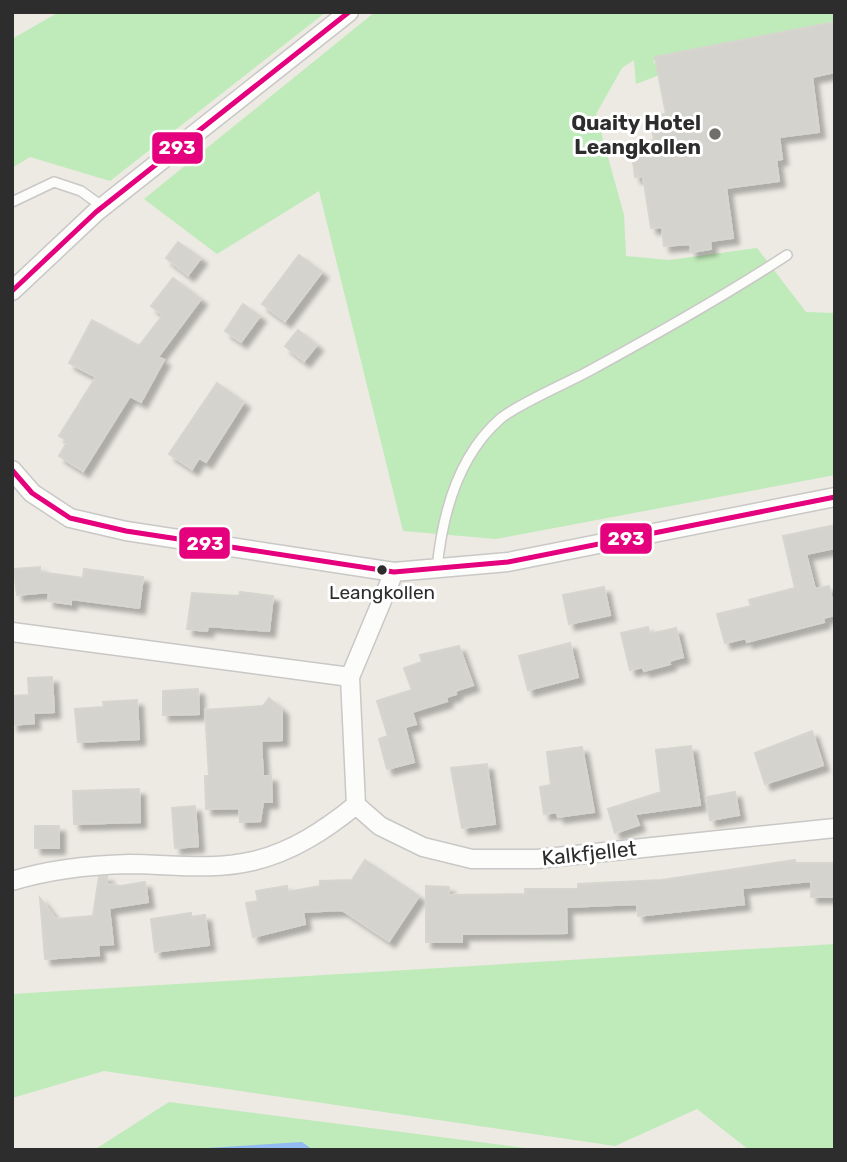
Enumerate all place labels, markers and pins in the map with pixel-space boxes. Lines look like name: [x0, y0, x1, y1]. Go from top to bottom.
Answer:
place label: Quaity Hotel Leangkollen: [571, 110, 701, 159]
marker: Quaity Hotel Leangkollen: [707, 126, 723, 142]
marker: Leangkollen: [375, 563, 389, 577]
place label: Leangkollen: [329, 581, 435, 604]

